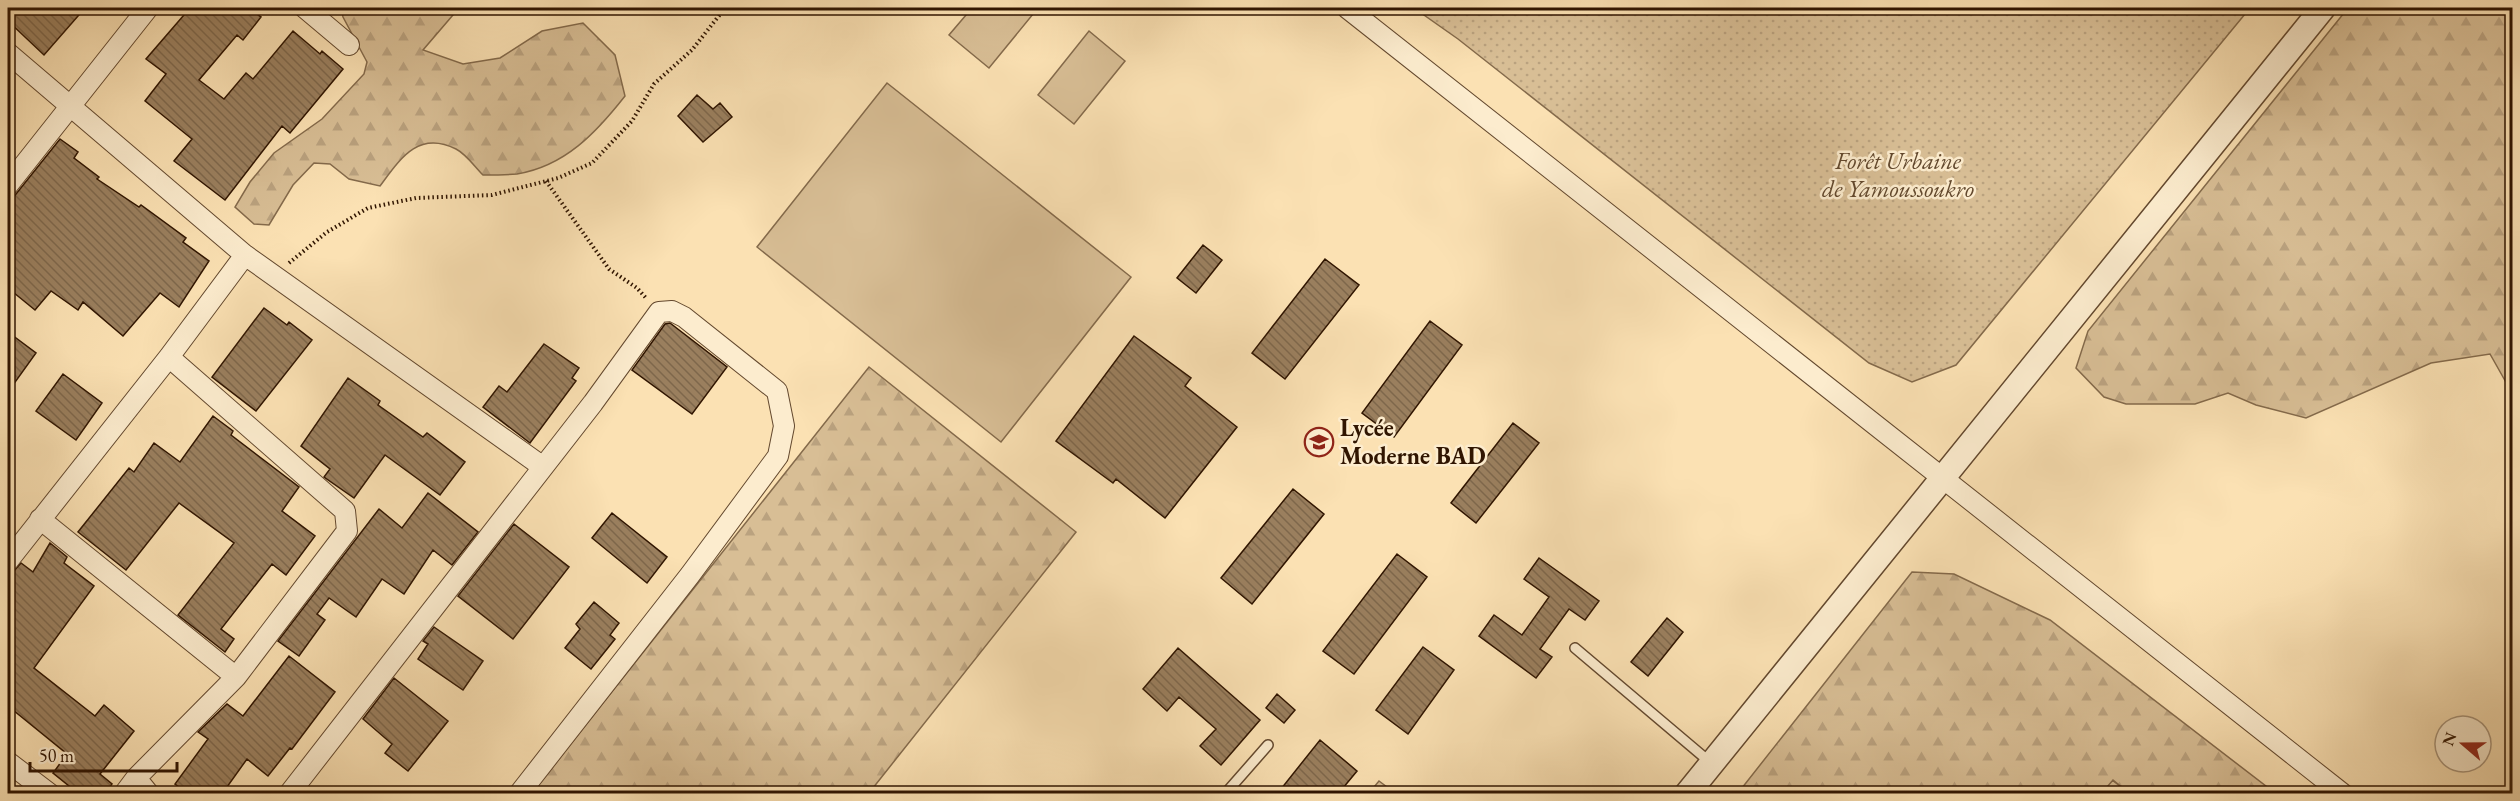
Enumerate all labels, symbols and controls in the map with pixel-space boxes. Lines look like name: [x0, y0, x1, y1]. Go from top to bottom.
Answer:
park label: Forêt Urbaine de Yamoussoukro: [1822, 145, 1974, 204]
place label: Lycée Moderne BAD: [1340, 412, 1486, 471]
school or university icon: Lycée Moderne BAD: [1303, 426, 1335, 458]
north arrow: [2433, 714, 2493, 774]
text: N: [2437, 729, 2461, 749]
scale bar: [30, 735, 177, 773]
text: 50 m: [39, 744, 74, 767]

